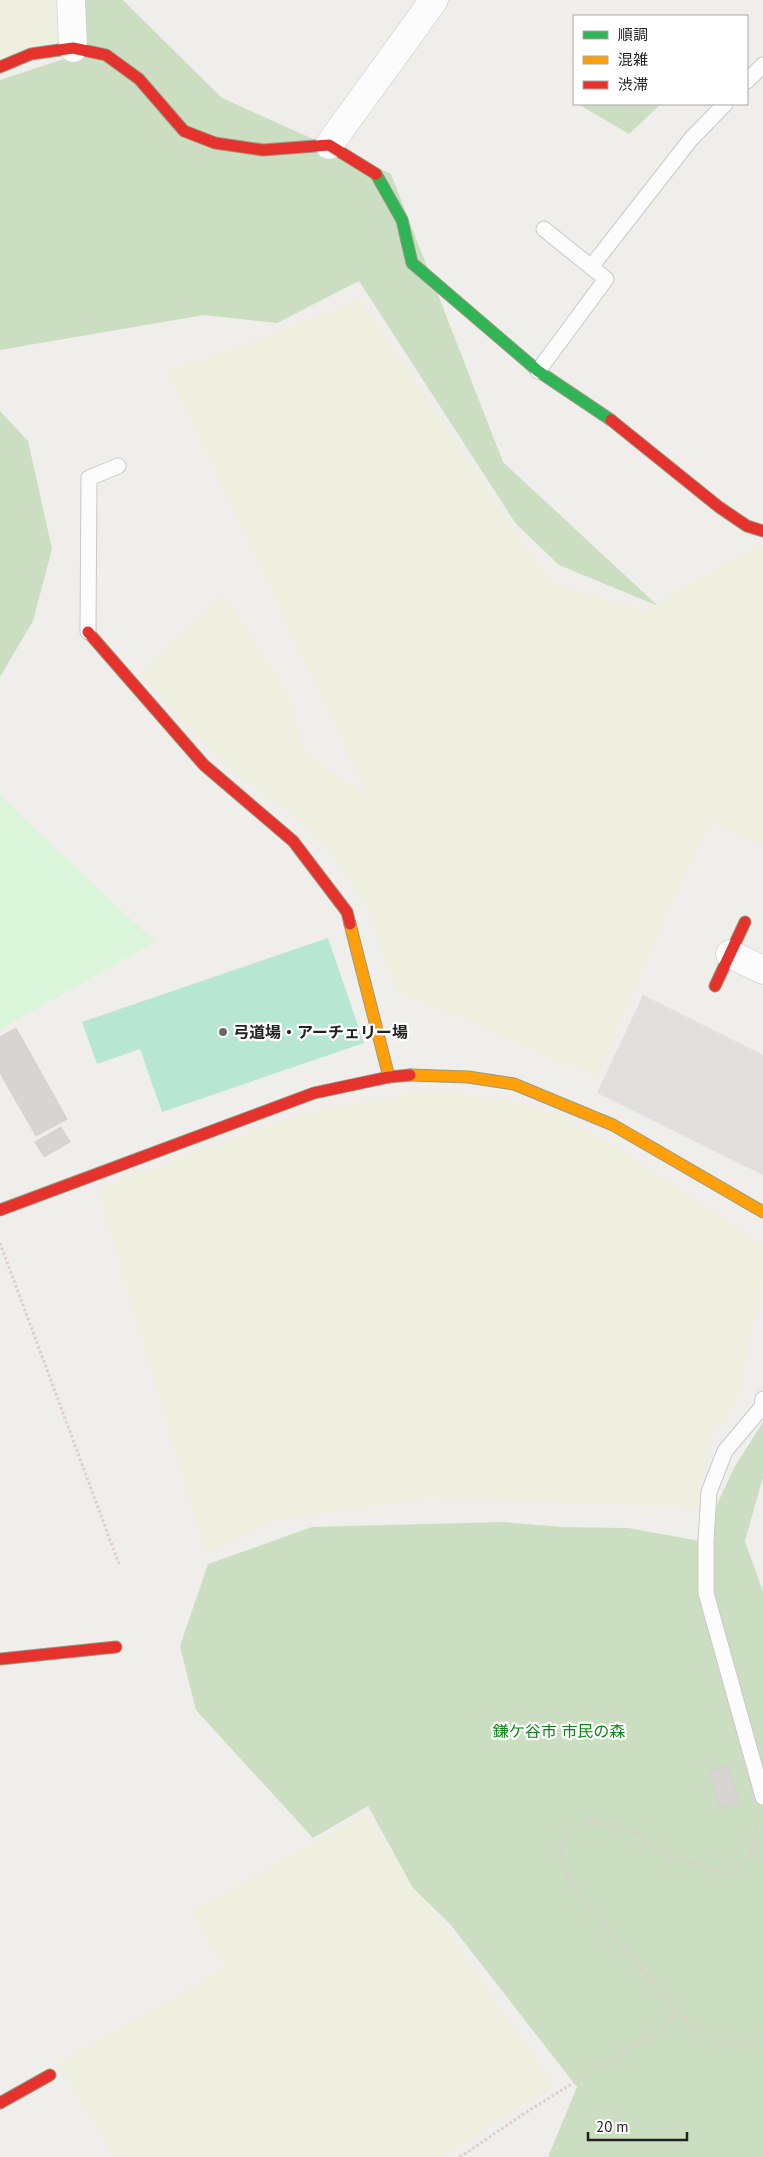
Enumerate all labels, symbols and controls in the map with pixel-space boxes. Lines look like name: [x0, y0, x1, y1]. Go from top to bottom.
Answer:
legend: [573, 15, 748, 105]
text: 順調: [618, 25, 648, 44]
text: 混雑: [618, 50, 648, 69]
text: 渋滞: [618, 75, 648, 94]
place label: 弓道場・アーチェリー場: [233, 1022, 408, 1042]
marker: 弓道場・アーチェリー場: [217, 1026, 229, 1038]
park label: 鎌ケ谷市 市民の森: [493, 1721, 625, 1741]
scale bar: [588, 2110, 687, 2142]
text: 20 m: [596, 2117, 629, 2136]

